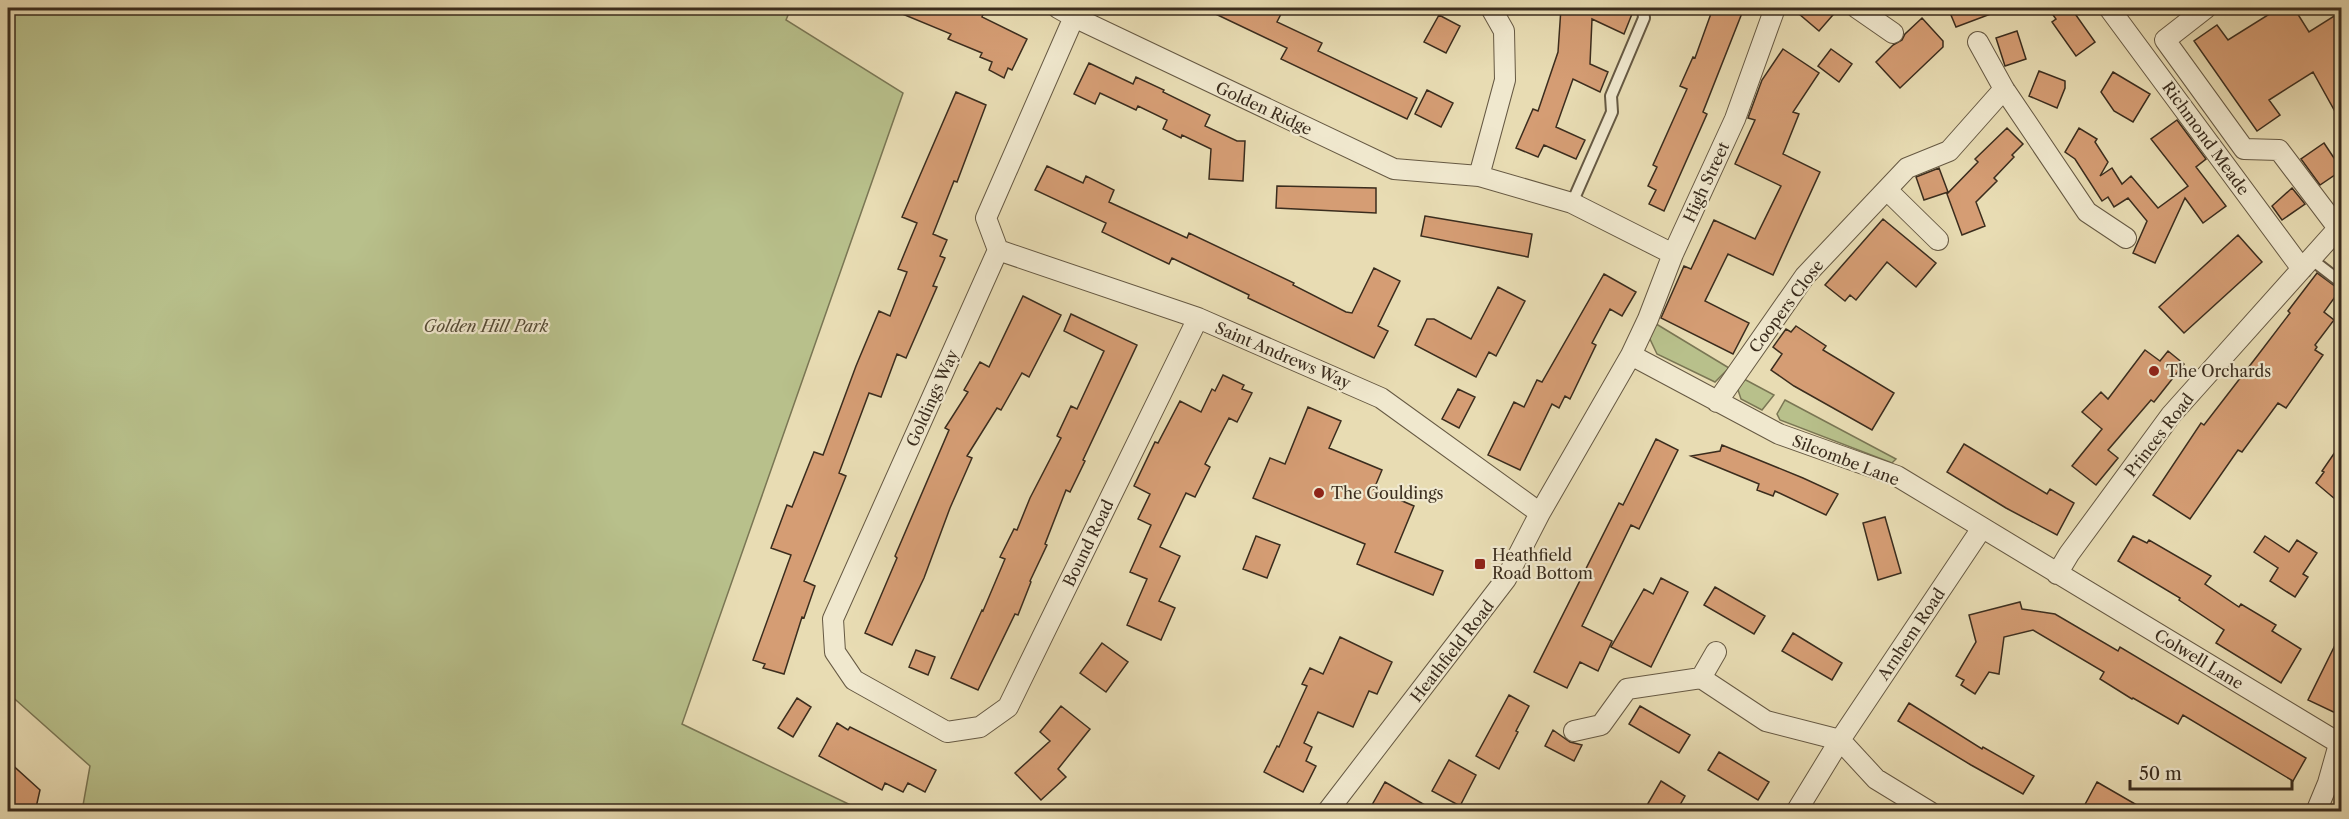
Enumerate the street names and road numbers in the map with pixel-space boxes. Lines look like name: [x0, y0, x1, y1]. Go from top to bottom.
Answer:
street label: Golden Ridge: [1213, 77, 1315, 139]
street label: Richmond Meade: [2158, 77, 2254, 199]
street label: High Street: [1679, 138, 1734, 225]
street label: Coopers Close: [1744, 255, 1828, 357]
street label: Saint Andrews Way: [1212, 317, 1355, 393]
street label: Goldings Way: [902, 345, 963, 450]
street label: Princes Road: [2120, 389, 2198, 481]
street label: Silcombe Lane: [1790, 430, 1902, 490]
street label: Bound Road: [1058, 496, 1118, 590]
street label: Arnhem Road: [1872, 584, 1949, 684]
street label: Heathfield Road: [1406, 596, 1498, 706]
street label: Colwell Lane: [2151, 625, 2247, 693]

